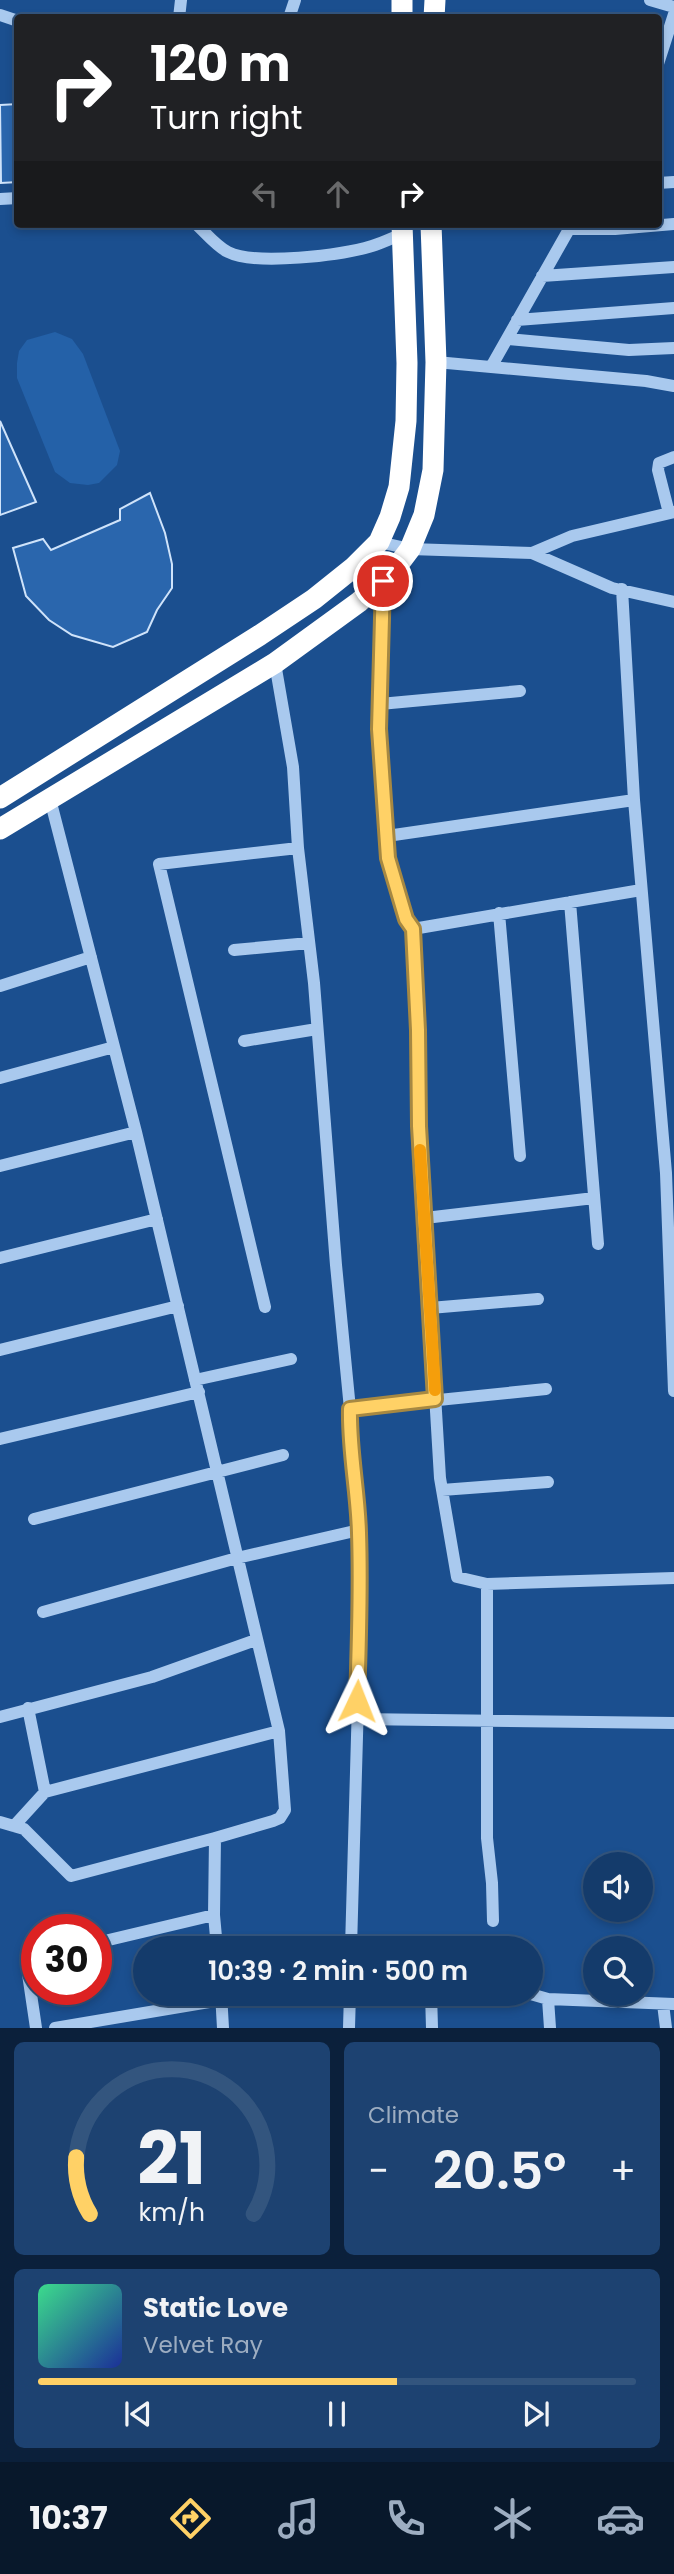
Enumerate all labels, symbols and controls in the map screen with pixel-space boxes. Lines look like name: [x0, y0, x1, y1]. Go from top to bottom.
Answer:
text: 120 m: [150, 30, 291, 98]
icon: right: [35, 42, 126, 133]
text: Turn right: [150, 95, 302, 140]
icon: left: [246, 175, 284, 213]
icon: ahead: [319, 175, 357, 213]
icon: right: [392, 175, 430, 213]
pin: [353, 551, 413, 611]
icon: arrive: [364, 562, 402, 600]
position arrow: [320, 1664, 394, 1738]
map controls: [583, 1852, 653, 2006]
button: sound: [583, 1852, 653, 1922]
speed limit sign: 30: [21, 1914, 112, 2005]
button: search: [583, 1936, 653, 2006]
text: 10:39 · 2 min · 500 m: [208, 1953, 468, 1989]
text: Climate: [368, 2099, 459, 2131]
text: 21: [138, 2109, 206, 2210]
text: 20.5°: [433, 2134, 566, 2207]
text: −: [368, 2144, 389, 2197]
text: +: [610, 2144, 636, 2197]
text: km/h: [139, 2195, 205, 2230]
text: Static Love: [143, 2290, 288, 2326]
text: Velvet Ray: [143, 2329, 263, 2361]
icon: previous: [119, 2395, 157, 2433]
icon: pause: [318, 2395, 356, 2433]
icon: next: [517, 2395, 555, 2433]
icon: directions: [166, 2494, 215, 2543]
icon: music: [274, 2494, 323, 2543]
icon: phone: [381, 2494, 430, 2543]
icon: climate: [488, 2494, 537, 2543]
icon: car: [596, 2494, 645, 2543]
text: 10:37: [29, 2495, 108, 2540]

